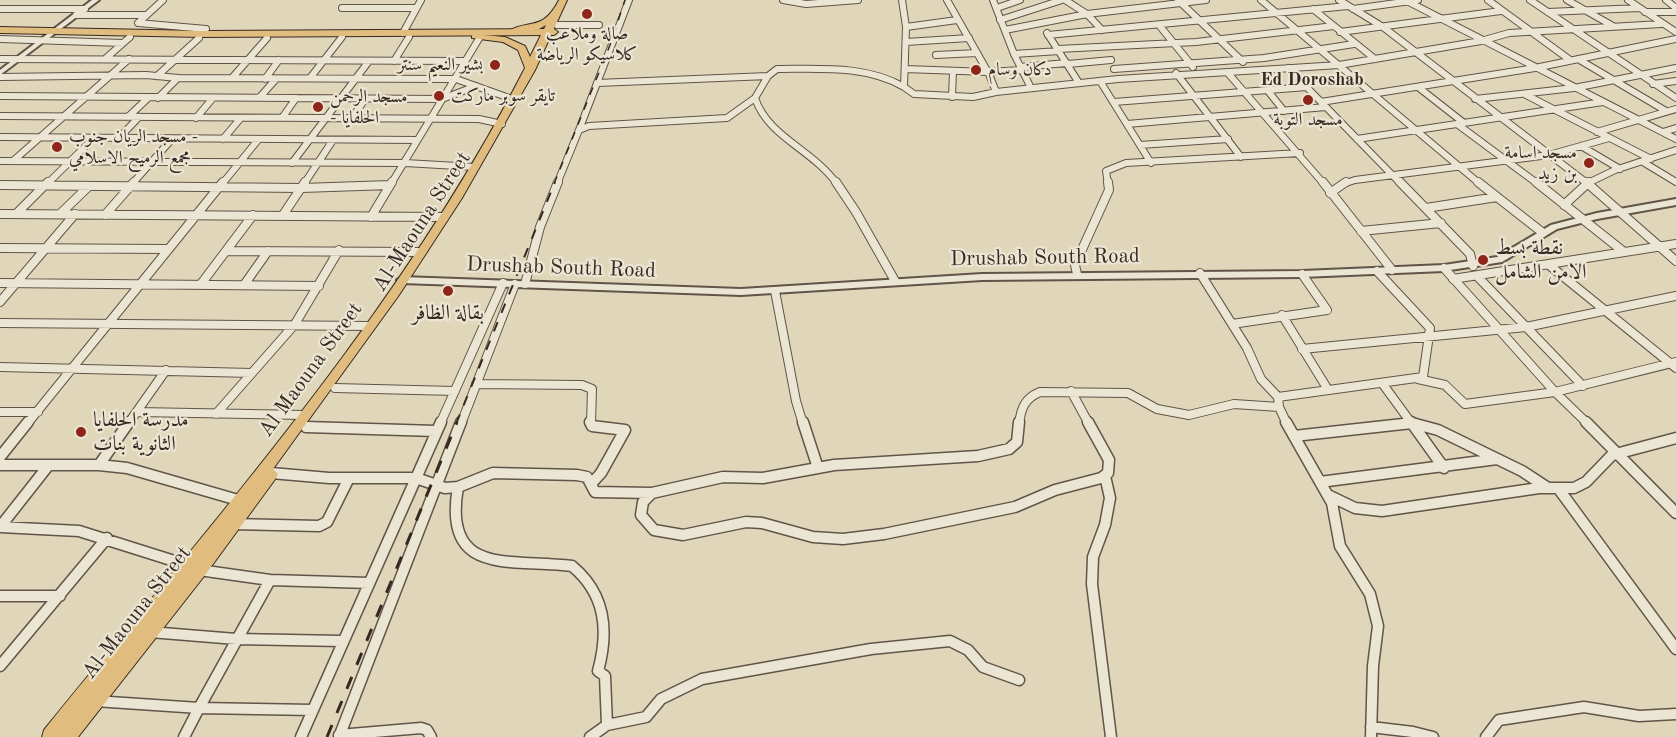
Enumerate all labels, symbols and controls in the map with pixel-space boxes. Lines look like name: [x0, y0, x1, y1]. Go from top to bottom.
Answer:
marker: صالة وملاعب كلاسيكو الرياضة: [580, 7, 594, 21]
place label: صالة وملاعب كلاسيكو الرياضة: [536, 23, 638, 66]
place label: بشير النعيم سنتر: [398, 54, 483, 76]
marker: بشير النعيم سنتر: [488, 58, 502, 72]
place label: دكان وسام: [988, 59, 1052, 81]
marker: دكان وسام: [969, 63, 983, 77]
district label: Ed Doroshab: [1260, 69, 1364, 91]
place label: تايقر سوبر ماركت: [451, 85, 555, 107]
place label: مسجد الرحمن - الحلفايا: [330, 86, 408, 128]
marker: تايقر سوبر ماركت: [432, 89, 446, 103]
marker: مسجد التوبة: [1301, 93, 1315, 107]
marker: مسجد الرحمن - الحلفايا: [311, 100, 325, 114]
place label: مسجد التوبة: [1273, 109, 1343, 131]
place label: مسجد الريان جنوب - مجمع الرميح الاسلامي: [69, 126, 198, 168]
marker: مسجد الريان جنوب - مجمع الرميح الاسلامي: [50, 140, 64, 154]
place label: مسجد اسامة بن زيد: [1505, 142, 1577, 184]
street label: Al-Maouna Street: [367, 147, 477, 297]
marker: مسجد اسامة بن زيد: [1582, 156, 1596, 170]
place label: نقطة بسط الامن الشامل: [1495, 235, 1587, 285]
street label: Drushab South Road: [950, 244, 1140, 272]
street label: Drushab South Road: [466, 252, 656, 284]
marker: نقطة بسط الامن الشامل: [1476, 253, 1490, 267]
marker: بقالة الظافر: [441, 284, 455, 298]
street label: Al Maouna Street: [254, 298, 368, 442]
place label: بقالة الظافر: [412, 300, 484, 326]
place label: مدرسة الحلفايا الثانوية بنات: [93, 407, 189, 457]
marker: مدرسة الحلفايا الثانوية بنات: [74, 425, 88, 439]
street label: Al-Maouna Street: [77, 541, 197, 685]

